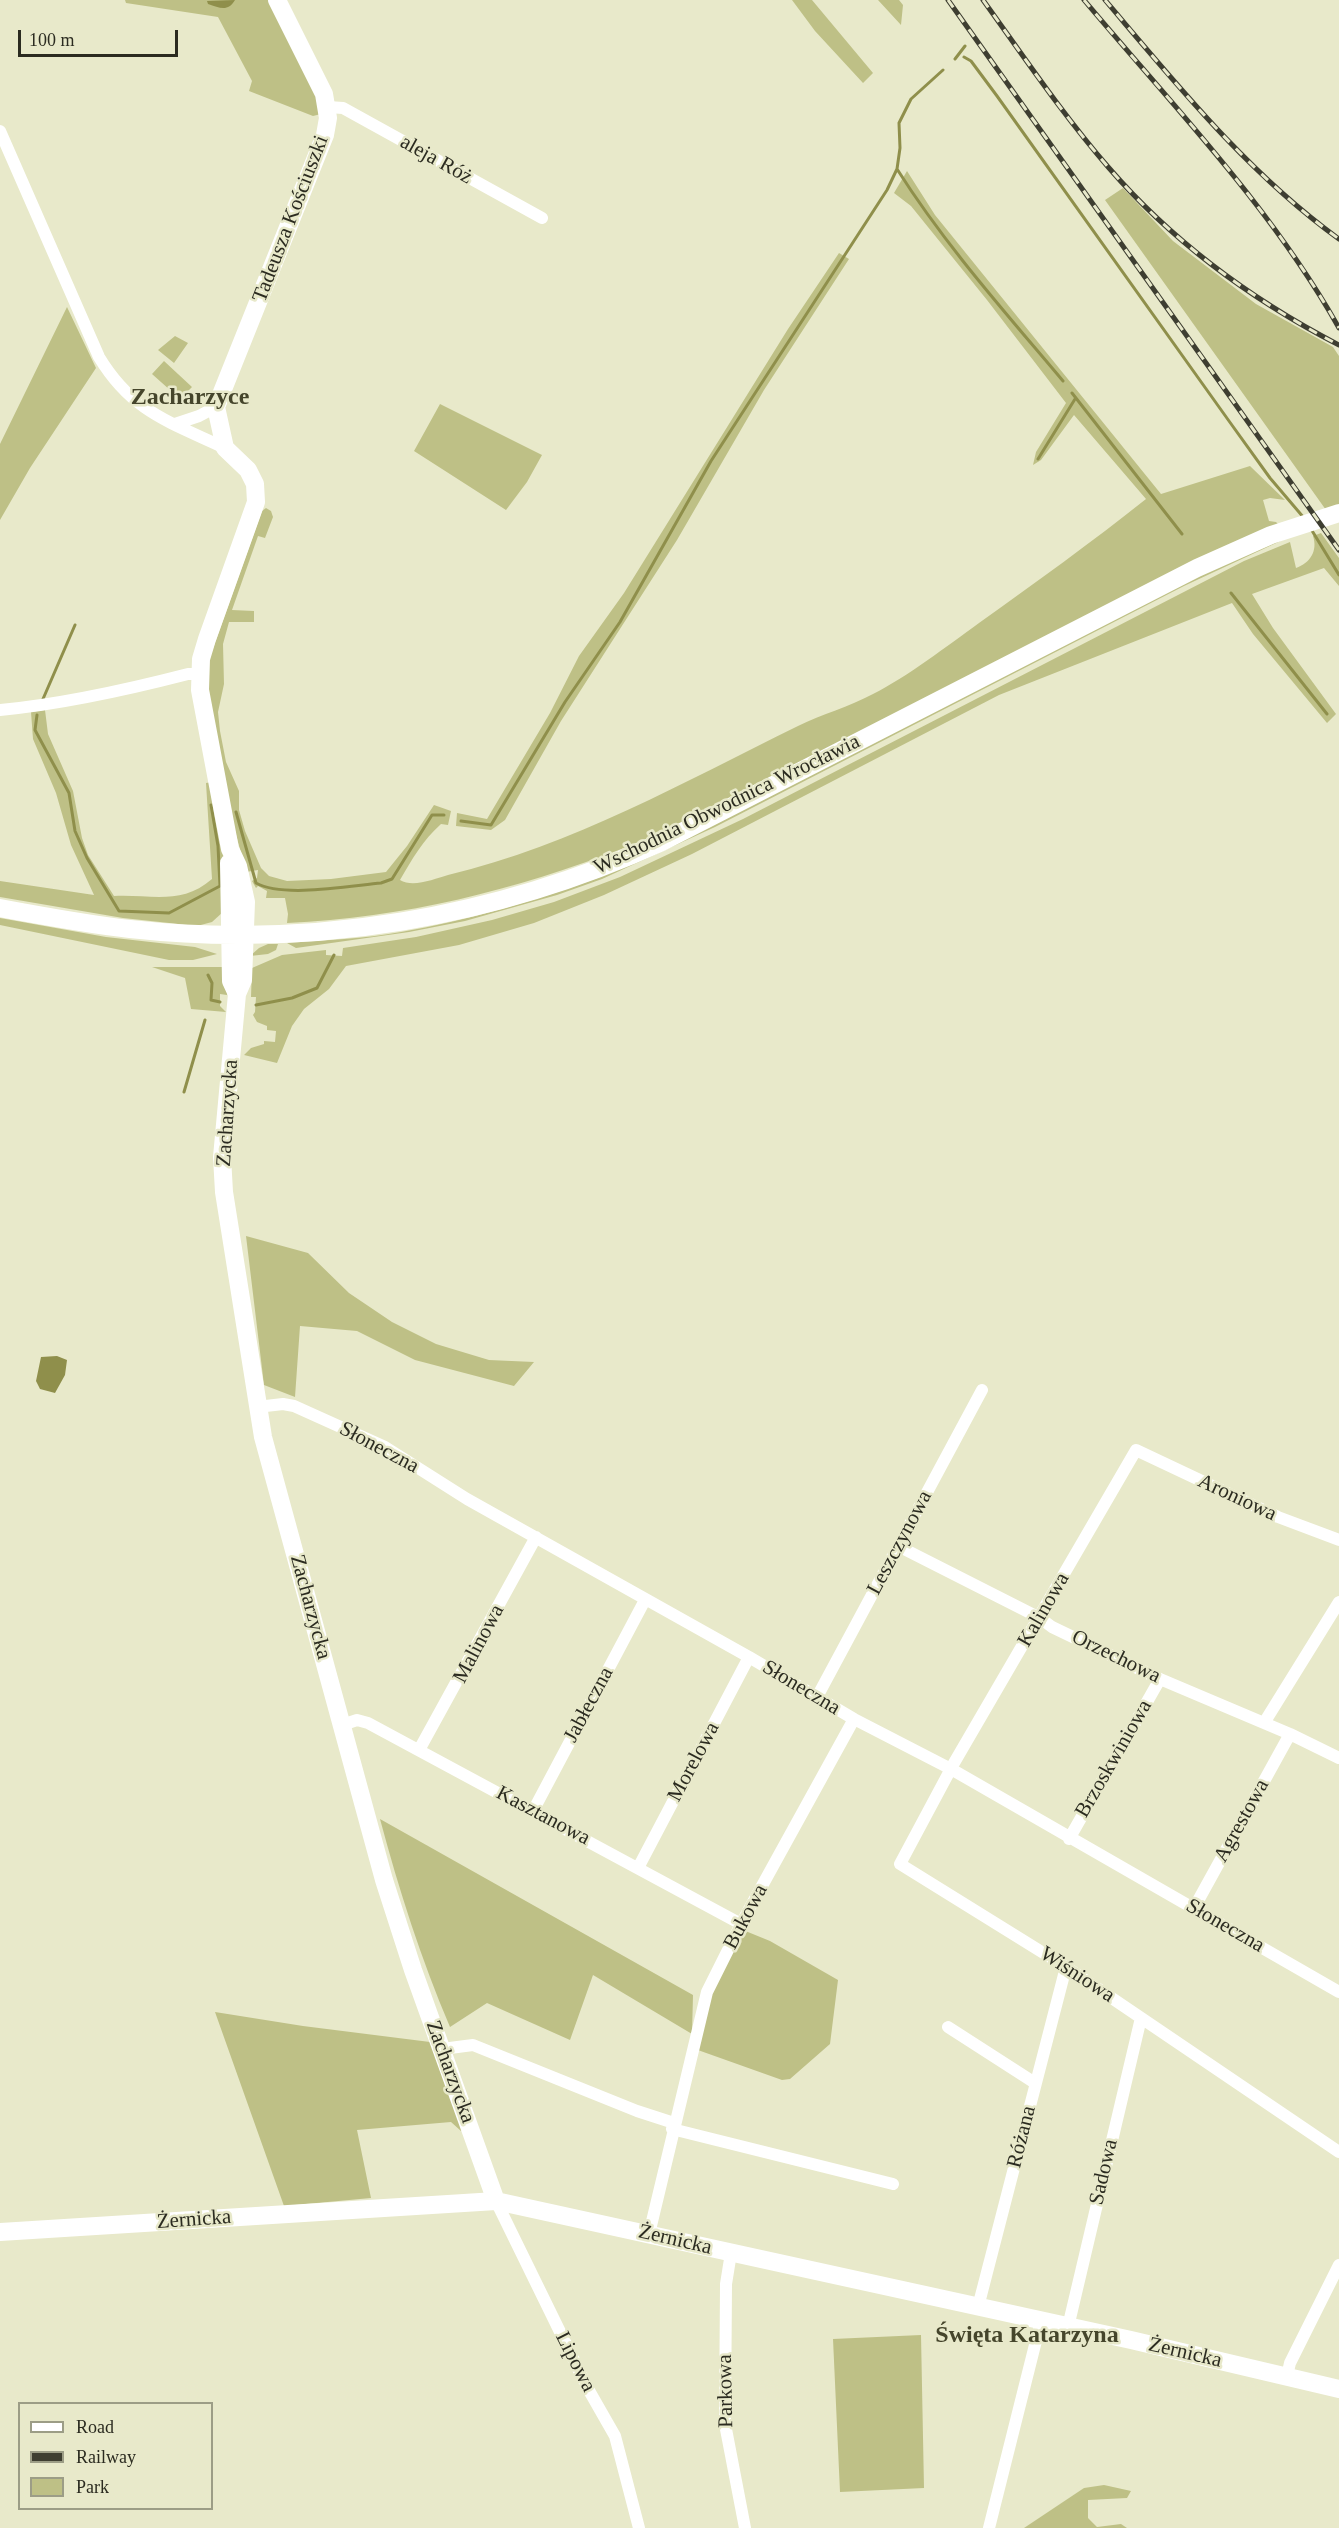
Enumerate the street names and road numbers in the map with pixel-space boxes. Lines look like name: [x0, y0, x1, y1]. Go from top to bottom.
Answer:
street label: aleja Róż: [395, 130, 477, 190]
street label: Tadeusza Kościuszki: [248, 132, 334, 306]
street label: Wschodnia Obwodnica Wrocławia: [590, 729, 864, 881]
street label: Zacharzycka: [212, 1059, 244, 1167]
street label: Słoneczna: [335, 1417, 423, 1479]
street label: Aroniowa: [1194, 1469, 1280, 1527]
street label: Leszczynowa: [862, 1487, 938, 1599]
street label: Zacharzycka: [284, 1552, 336, 1662]
street label: Kalinowa: [1013, 1568, 1075, 1652]
street label: Malinowa: [448, 1600, 510, 1688]
street label: Orzechowa: [1068, 1625, 1164, 1689]
street label: Słoneczna: [758, 1655, 844, 1721]
street label: Jabłeczna: [559, 1663, 619, 1747]
street label: Brzoskwiniowa: [1070, 1696, 1158, 1822]
street label: Morelowa: [663, 1718, 725, 1806]
street label: Agrestowa: [1209, 1775, 1275, 1867]
street label: Kasztanowa: [492, 1781, 594, 1851]
street label: Bukowa: [718, 1880, 774, 1954]
street label: Słoneczna: [1181, 1894, 1269, 1958]
street label: Wiśniowa: [1035, 1941, 1119, 2009]
street label: Zacharzycka: [420, 2017, 480, 2127]
street label: Różana: [1002, 2103, 1042, 2171]
street label: Sadowa: [1084, 2137, 1124, 2207]
street label: Żernicka: [156, 2205, 232, 2235]
street label: Żernicka: [636, 2219, 714, 2261]
street label: Lipowa: [549, 2328, 601, 2396]
street label: Żernicka: [1146, 2332, 1224, 2374]
street label: Parkowa: [713, 2354, 739, 2428]

